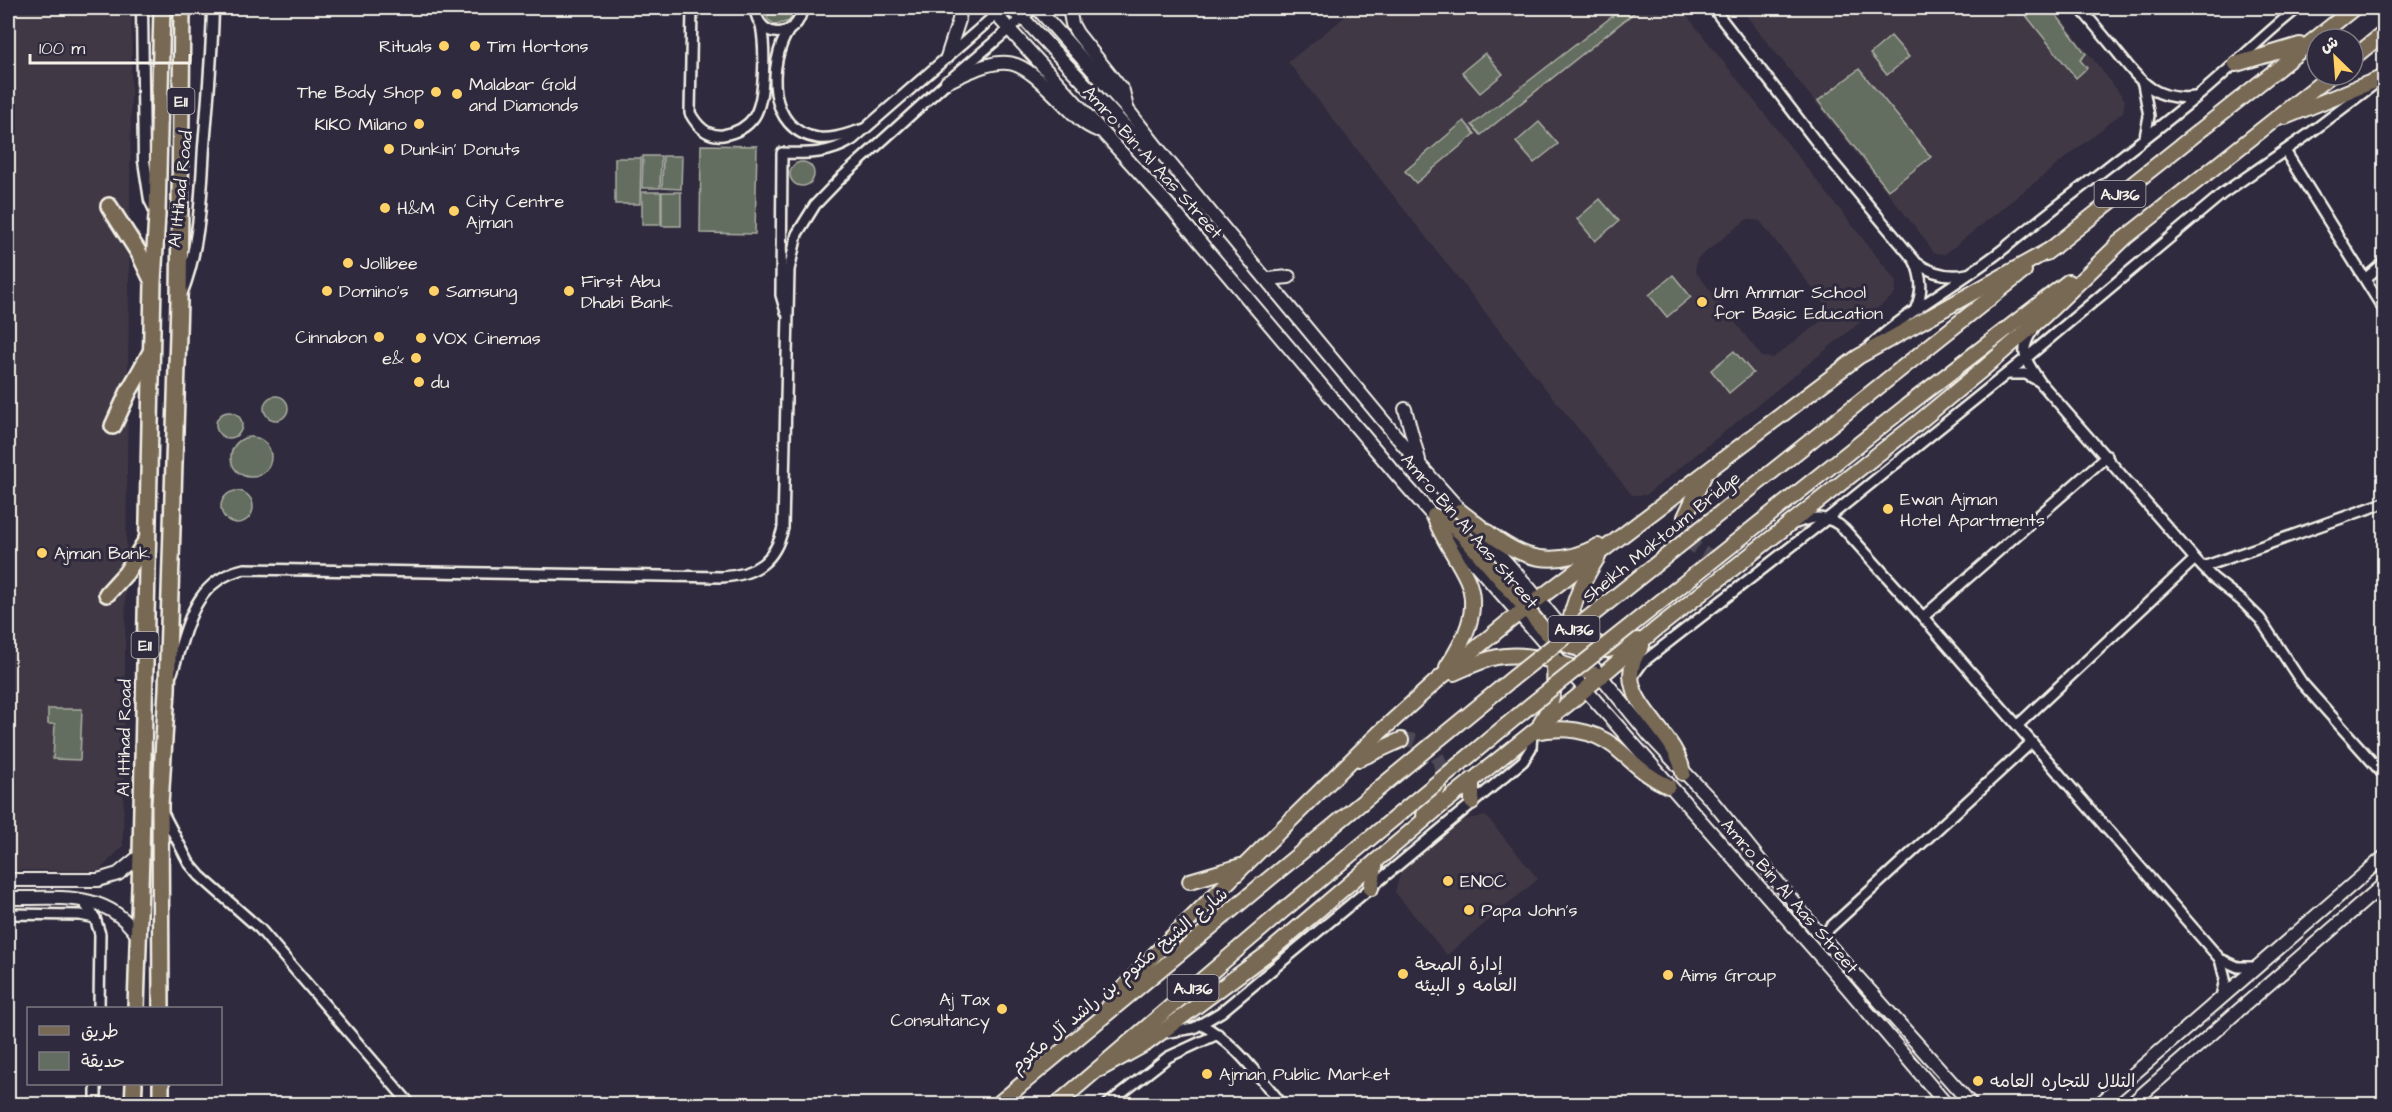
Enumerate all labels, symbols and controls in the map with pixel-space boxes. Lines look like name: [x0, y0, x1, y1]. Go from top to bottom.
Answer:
scale bar: [30, 27, 190, 65]
north arrow: [2305, 27, 2365, 87]
text: ش: [2316, 31, 2342, 58]
place label: Rituals: [379, 34, 432, 59]
place label: Tim Hortons: [487, 34, 589, 59]
text: 100 m: [39, 36, 85, 61]
marker: Rituals: [437, 39, 451, 53]
marker: Tim Hortons: [468, 39, 482, 53]
place label: Malabar Gold and Diamonds: [469, 72, 579, 118]
place label: The Body Shop: [297, 80, 424, 106]
street label: Amro Bin Al Aas Street: [1077, 80, 1229, 245]
marker: The Body Shop: [429, 85, 443, 99]
marker: Malabar Gold and Diamonds: [450, 87, 464, 101]
road number: E11: [168, 88, 195, 114]
place label: KIKO Milano: [314, 112, 407, 137]
marker: KIKO Milano: [412, 117, 426, 131]
street label: Al Ittihad Road: [162, 129, 199, 249]
place label: Dunkin' Donuts: [401, 137, 520, 162]
marker: Dunkin' Donuts: [382, 142, 396, 156]
road number: AJ136: [2094, 181, 2146, 207]
place label: City Centre Ajman: [466, 189, 565, 235]
place label: H&M: [397, 196, 435, 221]
marker: H&M: [378, 201, 392, 215]
marker: City Centre Ajman: [447, 204, 461, 218]
place label: Jollibee: [360, 251, 418, 276]
marker: Jollibee: [341, 256, 355, 270]
place label: First Abu Dhabi Bank: [581, 269, 673, 315]
place label: Domino's: [339, 279, 409, 304]
place label: Samsung: [446, 279, 517, 305]
place label: Um Ammar School for Basic Education: [1714, 280, 1883, 326]
marker: Domino's: [320, 284, 334, 298]
marker: Samsung: [427, 284, 441, 298]
marker: First Abu Dhabi Bank: [562, 284, 576, 298]
marker: Um Ammar School for Basic Education: [1695, 295, 1709, 309]
place label: Cinnabon: [295, 325, 367, 350]
place label: VOX Cinemas: [433, 326, 541, 351]
marker: Cinnabon: [372, 330, 386, 344]
marker: VOX Cinemas: [414, 331, 428, 345]
place label: e&: [382, 346, 404, 371]
marker: e&: [409, 351, 423, 365]
place label: du: [431, 370, 449, 395]
marker: du: [412, 375, 426, 389]
street label: Amro Bin Al Aas Street: [1395, 448, 1545, 615]
street label: Sheikh Maktoum Bridge: [1577, 466, 1746, 610]
place label: Ewan Ajman Hotel Apartments: [1900, 487, 2045, 533]
marker: Ewan Ajman Hotel Apartments: [1881, 502, 1895, 516]
place label: Ajman Bank: [54, 541, 150, 566]
marker: Ajman Bank: [35, 546, 49, 560]
road number: AJ136: [1548, 616, 1600, 642]
road number: E11: [132, 632, 158, 658]
street label: Al Ittihad Road: [111, 679, 138, 797]
street label: Amro Bin Al Aas Street: [1715, 813, 1865, 980]
place label: ENOC: [1460, 869, 1507, 894]
marker: ENOC: [1441, 874, 1455, 888]
street label: شارع الشيخ مكتوم بن راشد آل مكتوم: [1005, 882, 1234, 1080]
place label: Papa John's: [1481, 898, 1578, 923]
marker: Papa John's: [1462, 903, 1476, 917]
place label: إدارة الصحة العامه و البيئه: [1415, 952, 1517, 998]
place label: Aims Group: [1680, 963, 1776, 988]
marker: إدارة الصحة العامه و البيئه: [1396, 967, 1410, 981]
marker: Aims Group: [1661, 968, 1675, 982]
road number: AJ136: [1168, 975, 1218, 1001]
place label: Aj Tax Consultancy: [890, 987, 991, 1034]
marker: Aj Tax Consultancy: [995, 1002, 1009, 1016]
legend: [27, 1007, 222, 1085]
text: طريق: [81, 1019, 119, 1044]
text: حديقة: [81, 1049, 125, 1074]
place label: Ajman Public Market: [1219, 1062, 1391, 1087]
marker: Ajman Public Market: [1200, 1067, 1214, 1081]
place label: التلال للتجاره العامه: [1990, 1069, 2135, 1094]
marker: التلال للتجاره العامه: [1971, 1074, 1985, 1088]

